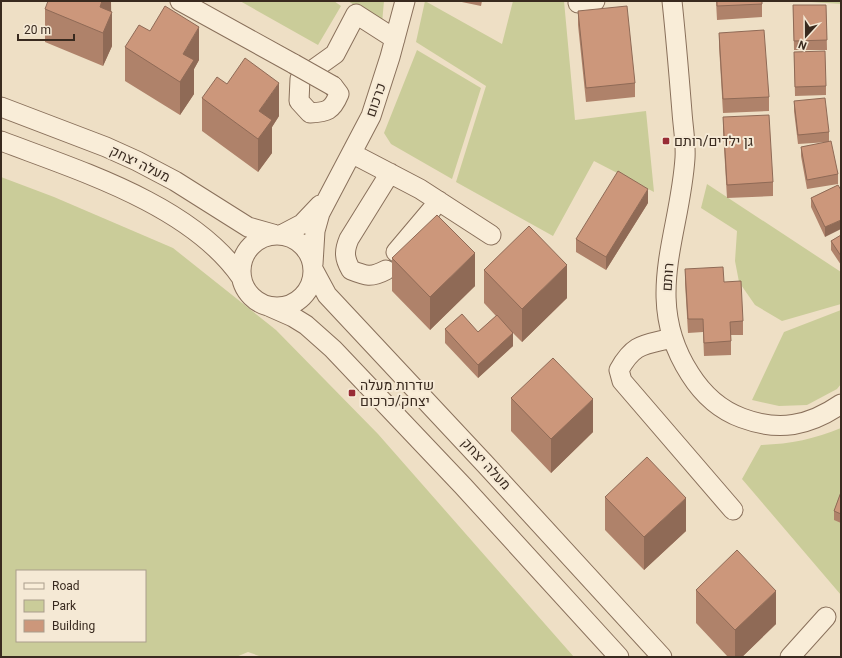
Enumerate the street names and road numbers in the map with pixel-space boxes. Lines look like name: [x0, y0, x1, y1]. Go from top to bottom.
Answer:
street label: כרכום: [360, 80, 392, 120]
street label: מעלה יצחק: [106, 140, 174, 188]
street label: רותם: [657, 262, 679, 292]
street label: מעלה יצחק: [456, 433, 516, 495]

